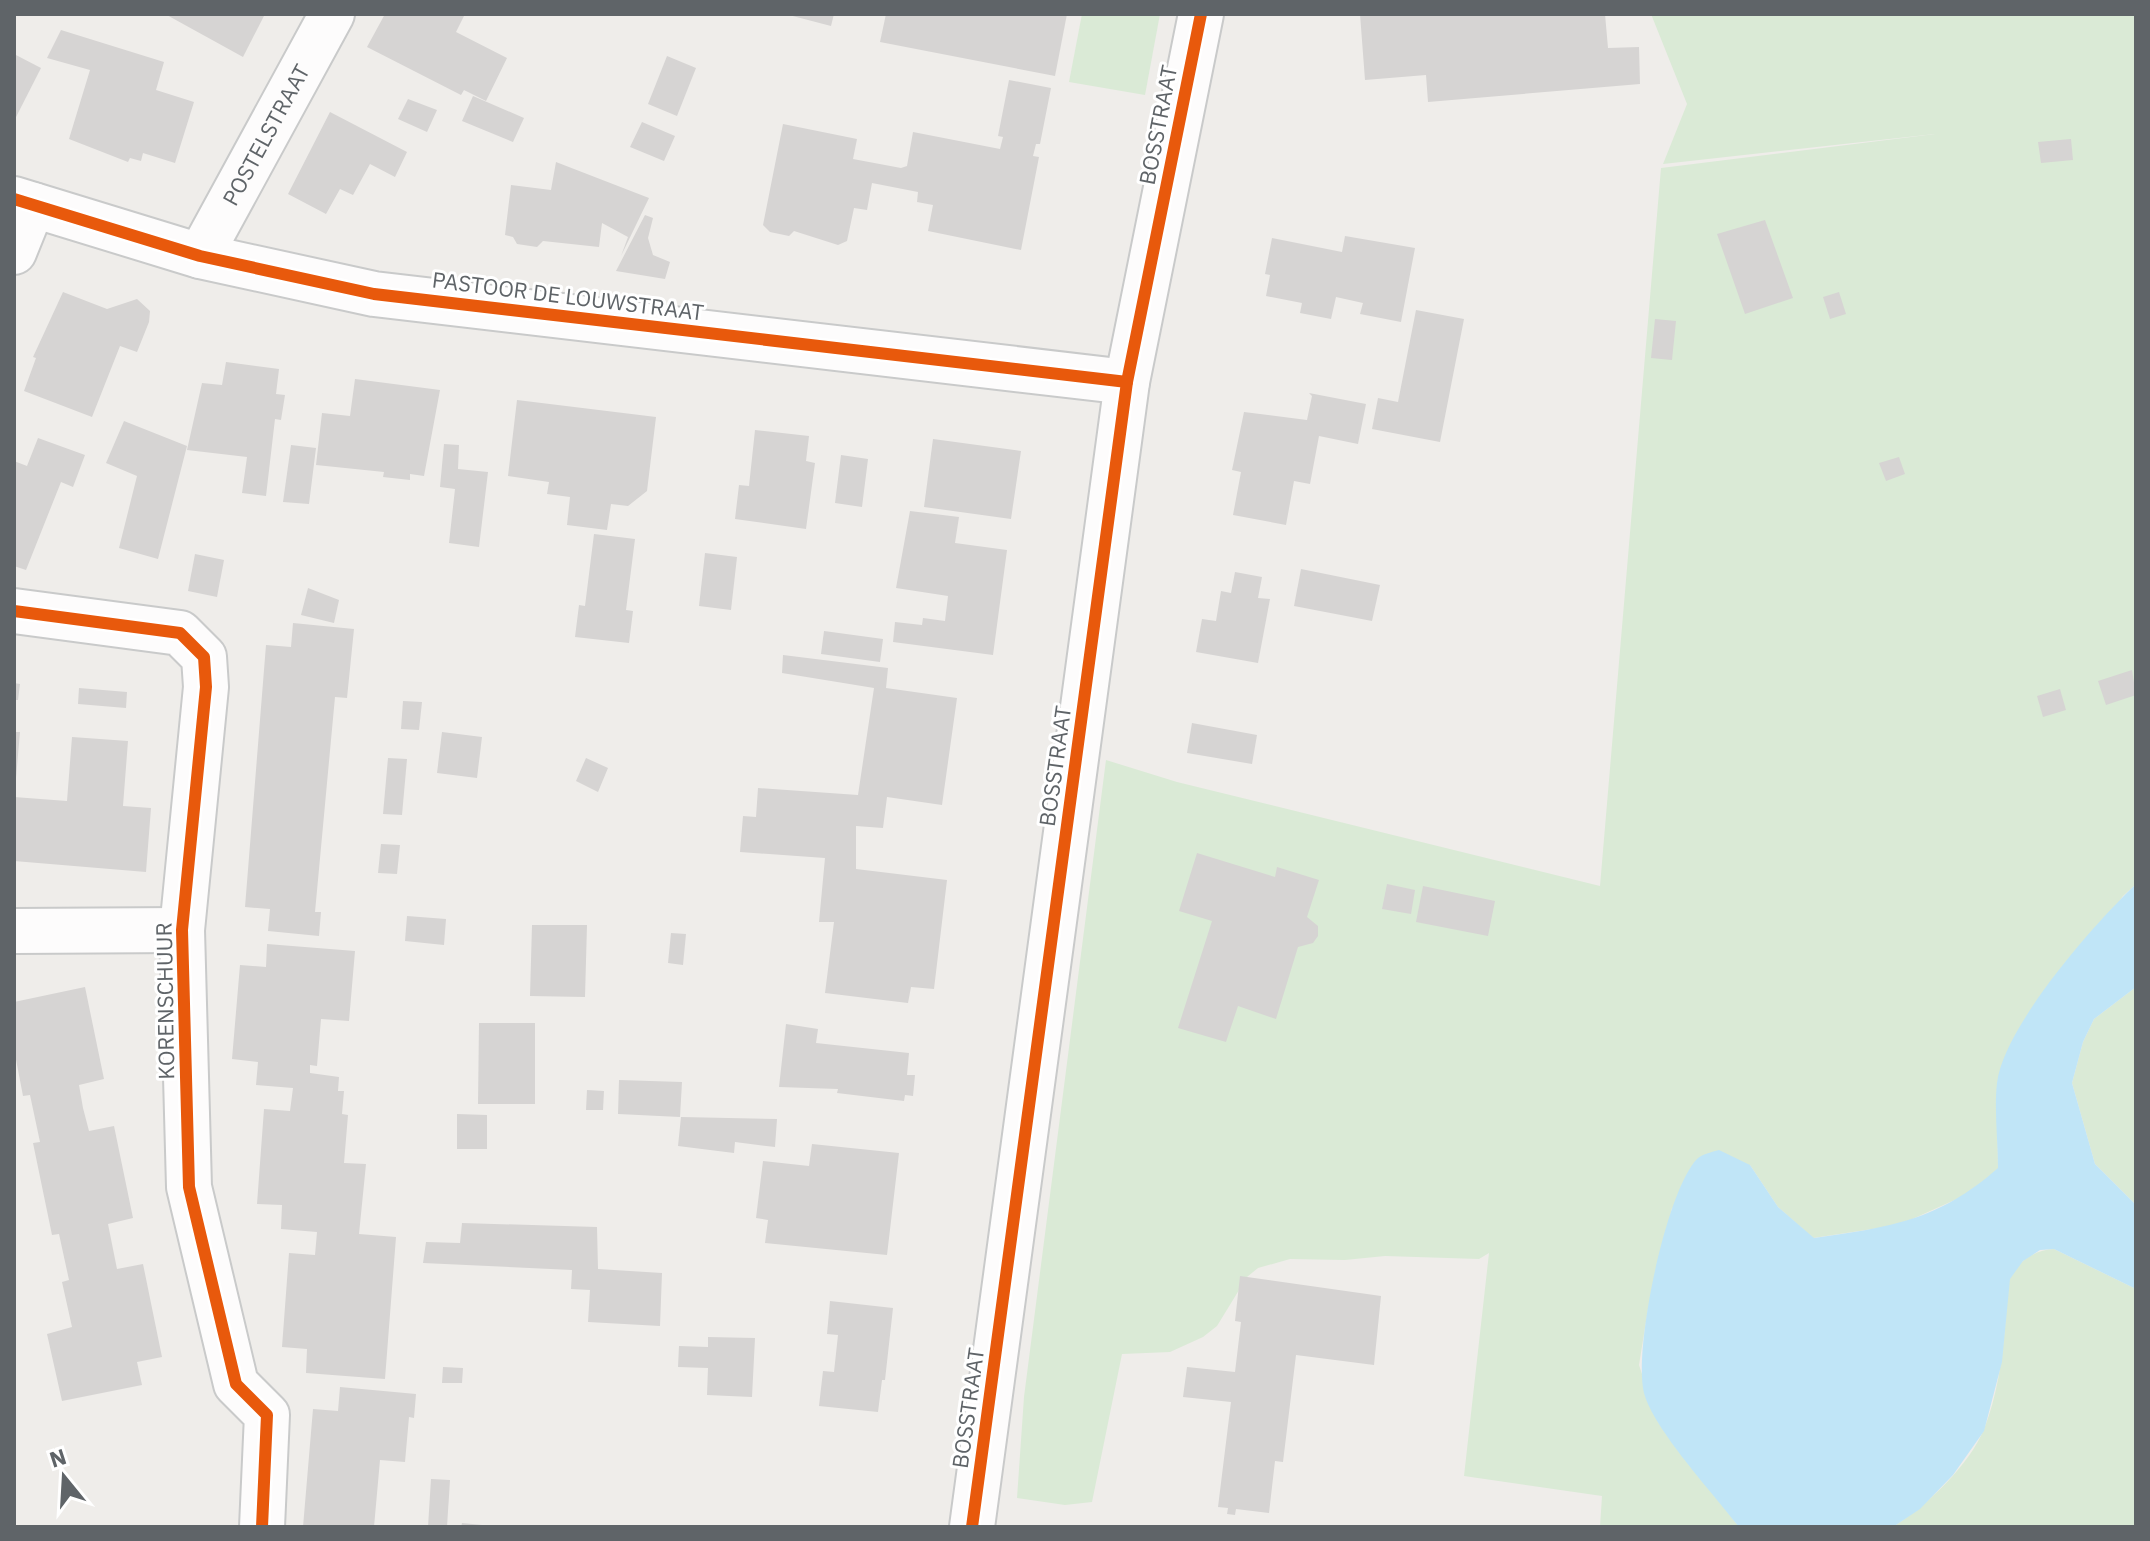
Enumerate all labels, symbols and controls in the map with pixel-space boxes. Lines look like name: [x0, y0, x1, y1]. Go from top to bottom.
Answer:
street label: POSTELSTRAAT: [215, 58, 316, 210]
street label: BOSSTRAAT: [1132, 62, 1183, 187]
street label: PASTOOR DE LOUWSTRAAT: [431, 264, 706, 327]
street label: BOSSTRAAT: [1032, 703, 1077, 828]
street label: KORENSCHUUR: [149, 922, 180, 1080]
street label: BOSSTRAAT: [945, 1345, 990, 1470]
north arrow: [24, 1437, 104, 1517]
text: N: [46, 1441, 70, 1474]

